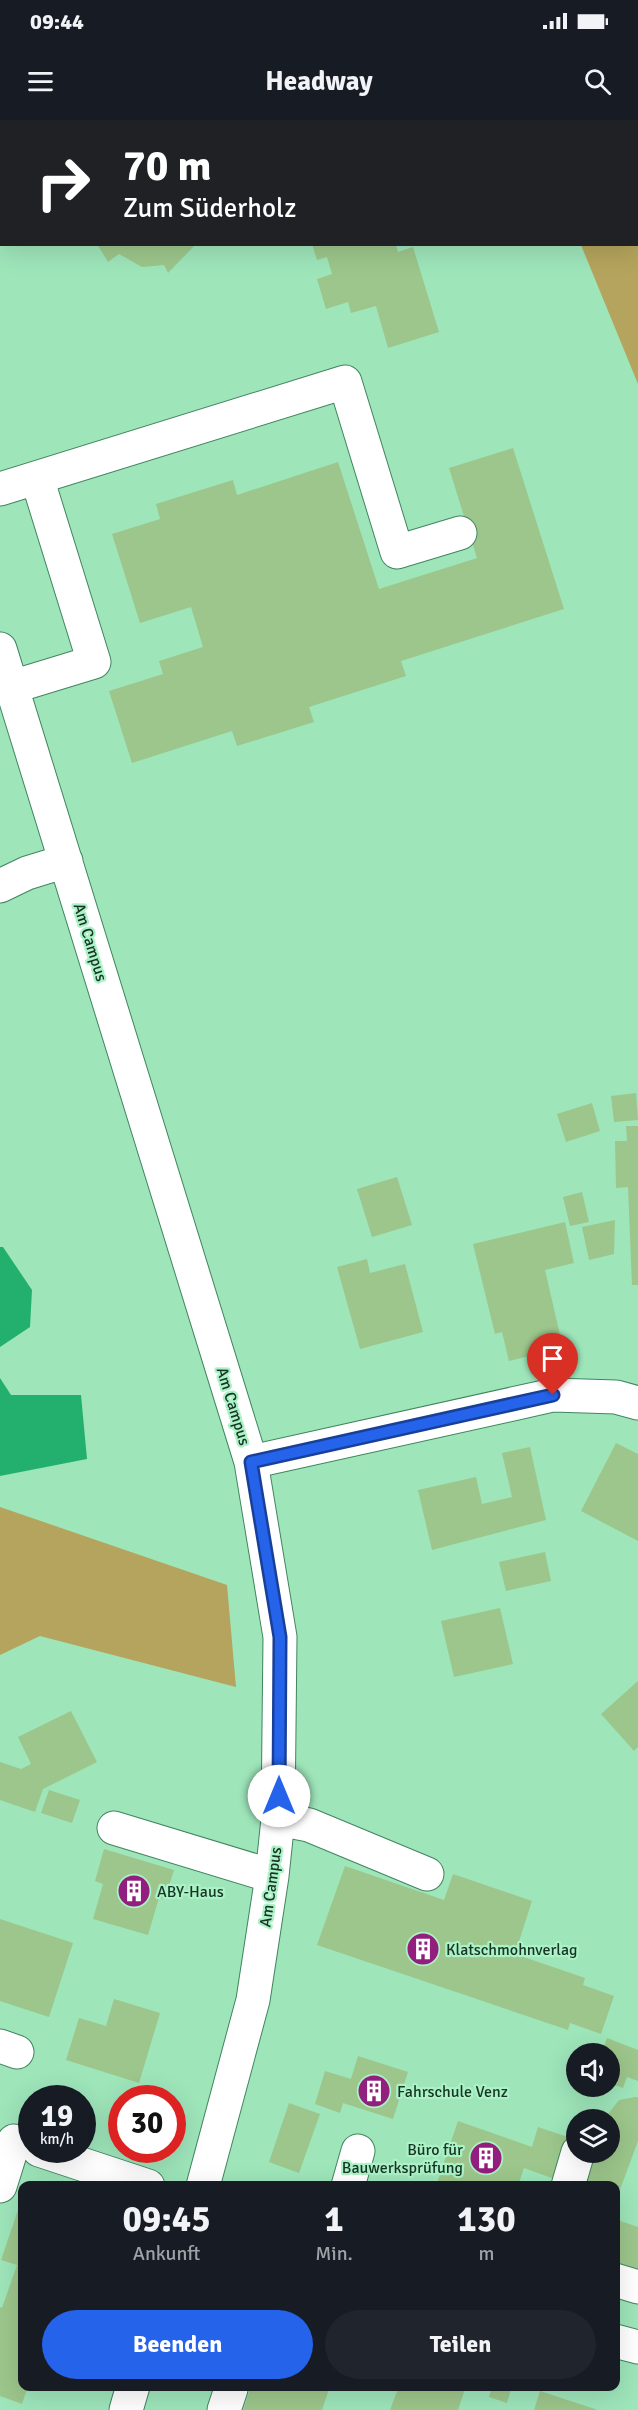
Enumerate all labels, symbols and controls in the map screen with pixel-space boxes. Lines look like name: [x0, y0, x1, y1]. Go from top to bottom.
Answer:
text: 09:44: [30, 8, 84, 35]
icon: menu: [24, 65, 57, 98]
text: Headway: [265, 65, 373, 98]
icon: search: [581, 65, 614, 98]
text: 70 m: [123, 141, 212, 192]
icon: right: [24, 144, 102, 222]
text: Zum Süderholz: [123, 192, 296, 225]
street label: Am Campus: [69, 901, 111, 984]
pin: [527, 1333, 578, 1395]
icon: arrive: [536, 1342, 569, 1375]
street label: Am Campus: [212, 1365, 254, 1448]
position arrow: [247, 1764, 311, 1828]
street label: Am Campus: [255, 1846, 287, 1928]
building icon: ABY-Haus: [116, 1873, 152, 1909]
place label: ABY-Haus: [157, 1882, 224, 1902]
building icon: Klatschmohnverlag: [405, 1931, 441, 1967]
place label: Klatschmohnverlag: [446, 1940, 578, 1960]
map controls: [566, 2043, 620, 2163]
button: sound: [566, 2043, 620, 2097]
building icon: Fahrschule Venz: [356, 2073, 392, 2109]
place label: Fahrschule Venz: [397, 2082, 508, 2102]
speed limit sign: 30: [108, 2085, 186, 2163]
text: 19: [41, 2098, 73, 2135]
button: layers: [566, 2109, 620, 2163]
text: km/h: [40, 2130, 74, 2148]
place label: Büro für Bauwerksprüfung: [342, 2140, 463, 2178]
building icon: Büro für Bauwerksprüfung: [468, 2140, 504, 2176]
text: 09:45: [122, 2197, 211, 2242]
text: 1: [324, 2197, 344, 2242]
text: 130: [457, 2197, 516, 2242]
text: Ankunft: [133, 2241, 200, 2266]
text: Min.: [315, 2241, 353, 2266]
text: m: [478, 2241, 494, 2266]
button: Beenden: [42, 2310, 313, 2379]
button: Teilen: [325, 2310, 596, 2379]

